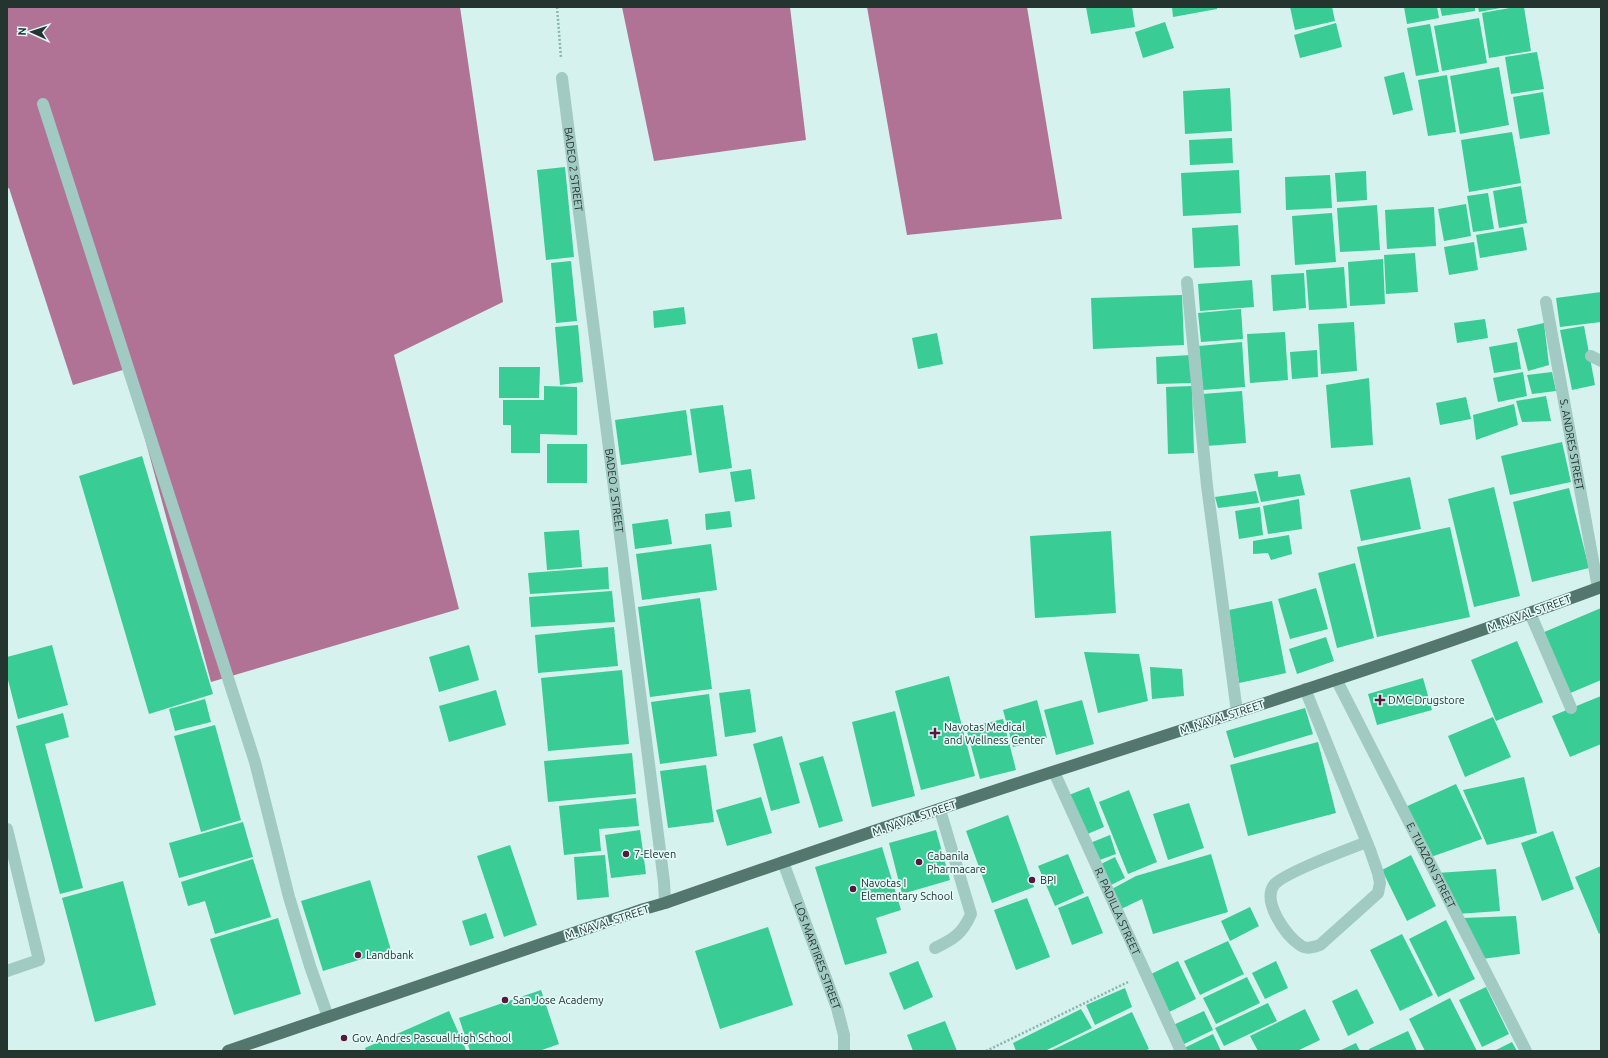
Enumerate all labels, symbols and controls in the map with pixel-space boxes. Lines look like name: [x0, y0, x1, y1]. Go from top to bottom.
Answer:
north arrow: [12, 12, 52, 52]
text: N: [16, 27, 28, 36]
street label: BADEO 2 STREET: [562, 126, 585, 212]
street label: S. ANDRES STREET: [1558, 398, 1586, 491]
street label: BADEO 2 STREET: [603, 448, 626, 534]
street label: M. NAVAL STREET: [1486, 592, 1572, 634]
place label: DMC Drugstore: [1388, 694, 1465, 706]
marker: DMC Drugstore: [1375, 695, 1385, 705]
street label: M. NAVAL STREET: [1178, 698, 1266, 736]
place label: Navotas Medical and Wellness Center: [944, 721, 1046, 746]
marker: Navotas Medical and Wellness Center: [929, 727, 941, 739]
street label: M. NAVAL STREET: [870, 798, 958, 838]
street label: E. TUAZON STREET: [1404, 820, 1458, 910]
place label: 7-Eleven: [634, 848, 676, 860]
marker: 7-Eleven: [621, 849, 631, 859]
place label: Cabanila Pharmacare: [927, 850, 986, 875]
marker: Cabanila Pharmacare: [914, 857, 924, 867]
street label: R. PADILLA STREET: [1092, 866, 1142, 957]
place label: BPI: [1040, 874, 1056, 886]
marker: BPI: [1027, 875, 1037, 885]
place label: Navotas I Elementary School: [861, 877, 953, 902]
marker: Navotas I Elementary School: [848, 884, 858, 894]
street label: LOS MARTIRES STREET: [792, 901, 843, 1011]
street label: M. NAVAL STREET: [563, 903, 651, 941]
place label: Landbank: [366, 949, 414, 961]
marker: Landbank: [353, 950, 363, 960]
place label: San Jose Academy: [513, 994, 604, 1006]
marker: San Jose Academy: [500, 995, 510, 1005]
place label: Gov. Andres Pascual High School: [352, 1032, 511, 1044]
marker: Gov. Andres Pascual High School: [339, 1033, 349, 1043]

